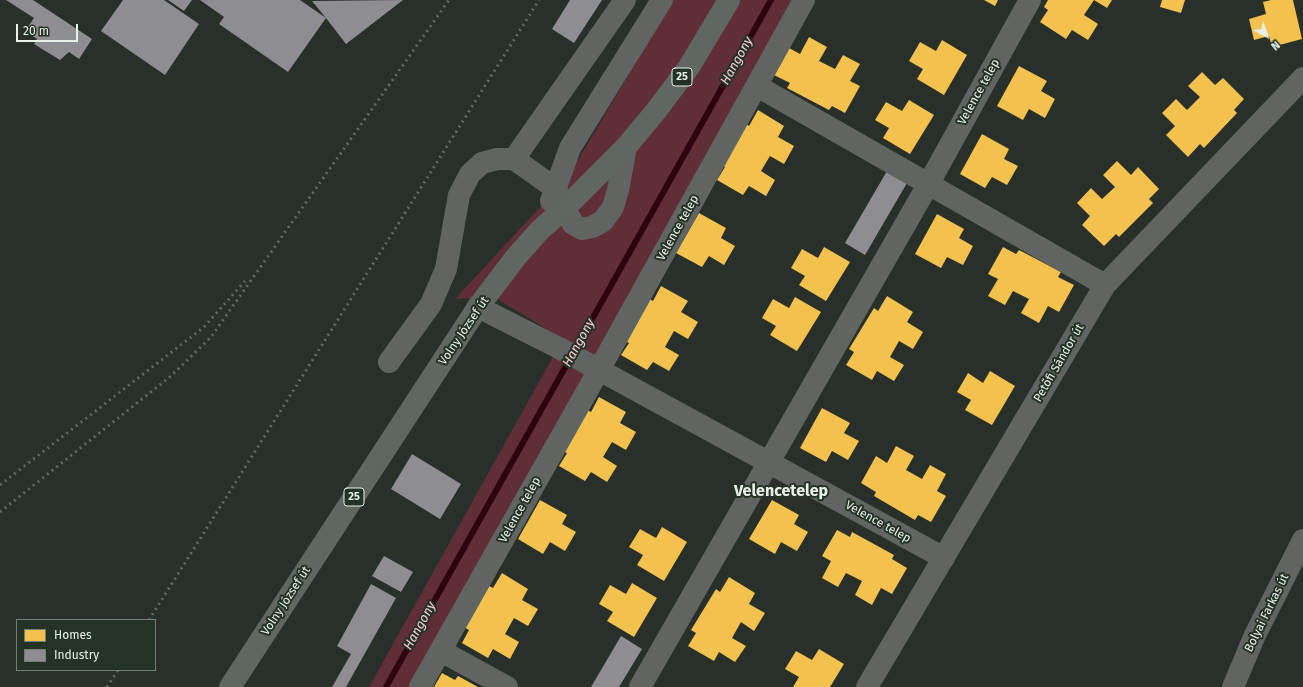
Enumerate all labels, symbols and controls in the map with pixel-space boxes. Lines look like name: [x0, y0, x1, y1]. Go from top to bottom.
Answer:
scale bar: [18, 16, 80, 42]
north arrow: [1247, 16, 1287, 56]
text: 20 m: [23, 24, 49, 38]
water label: Hangony: [717, 34, 757, 88]
text: N: [1268, 38, 1282, 53]
street label: Velence telep: [955, 57, 1003, 127]
road number: 25: [672, 68, 692, 86]
street label: Velence telep: [654, 193, 702, 263]
street label: Volny József út: [436, 294, 492, 368]
water label: Hangony: [559, 316, 599, 370]
street label: Petőfi Sándor út: [1031, 321, 1087, 405]
street label: Velence telep: [496, 475, 544, 545]
district label: Velencetelep: [734, 482, 828, 502]
road number: 25: [344, 488, 364, 506]
street label: Velence telep: [843, 498, 913, 546]
street label: Volny József út: [258, 564, 314, 638]
street label: Bolyai Farkas út: [1242, 572, 1292, 654]
water label: Hangony: [400, 599, 440, 653]
legend: [16, 619, 156, 671]
text: Homes: [54, 628, 92, 642]
text: Industry: [54, 648, 99, 662]

